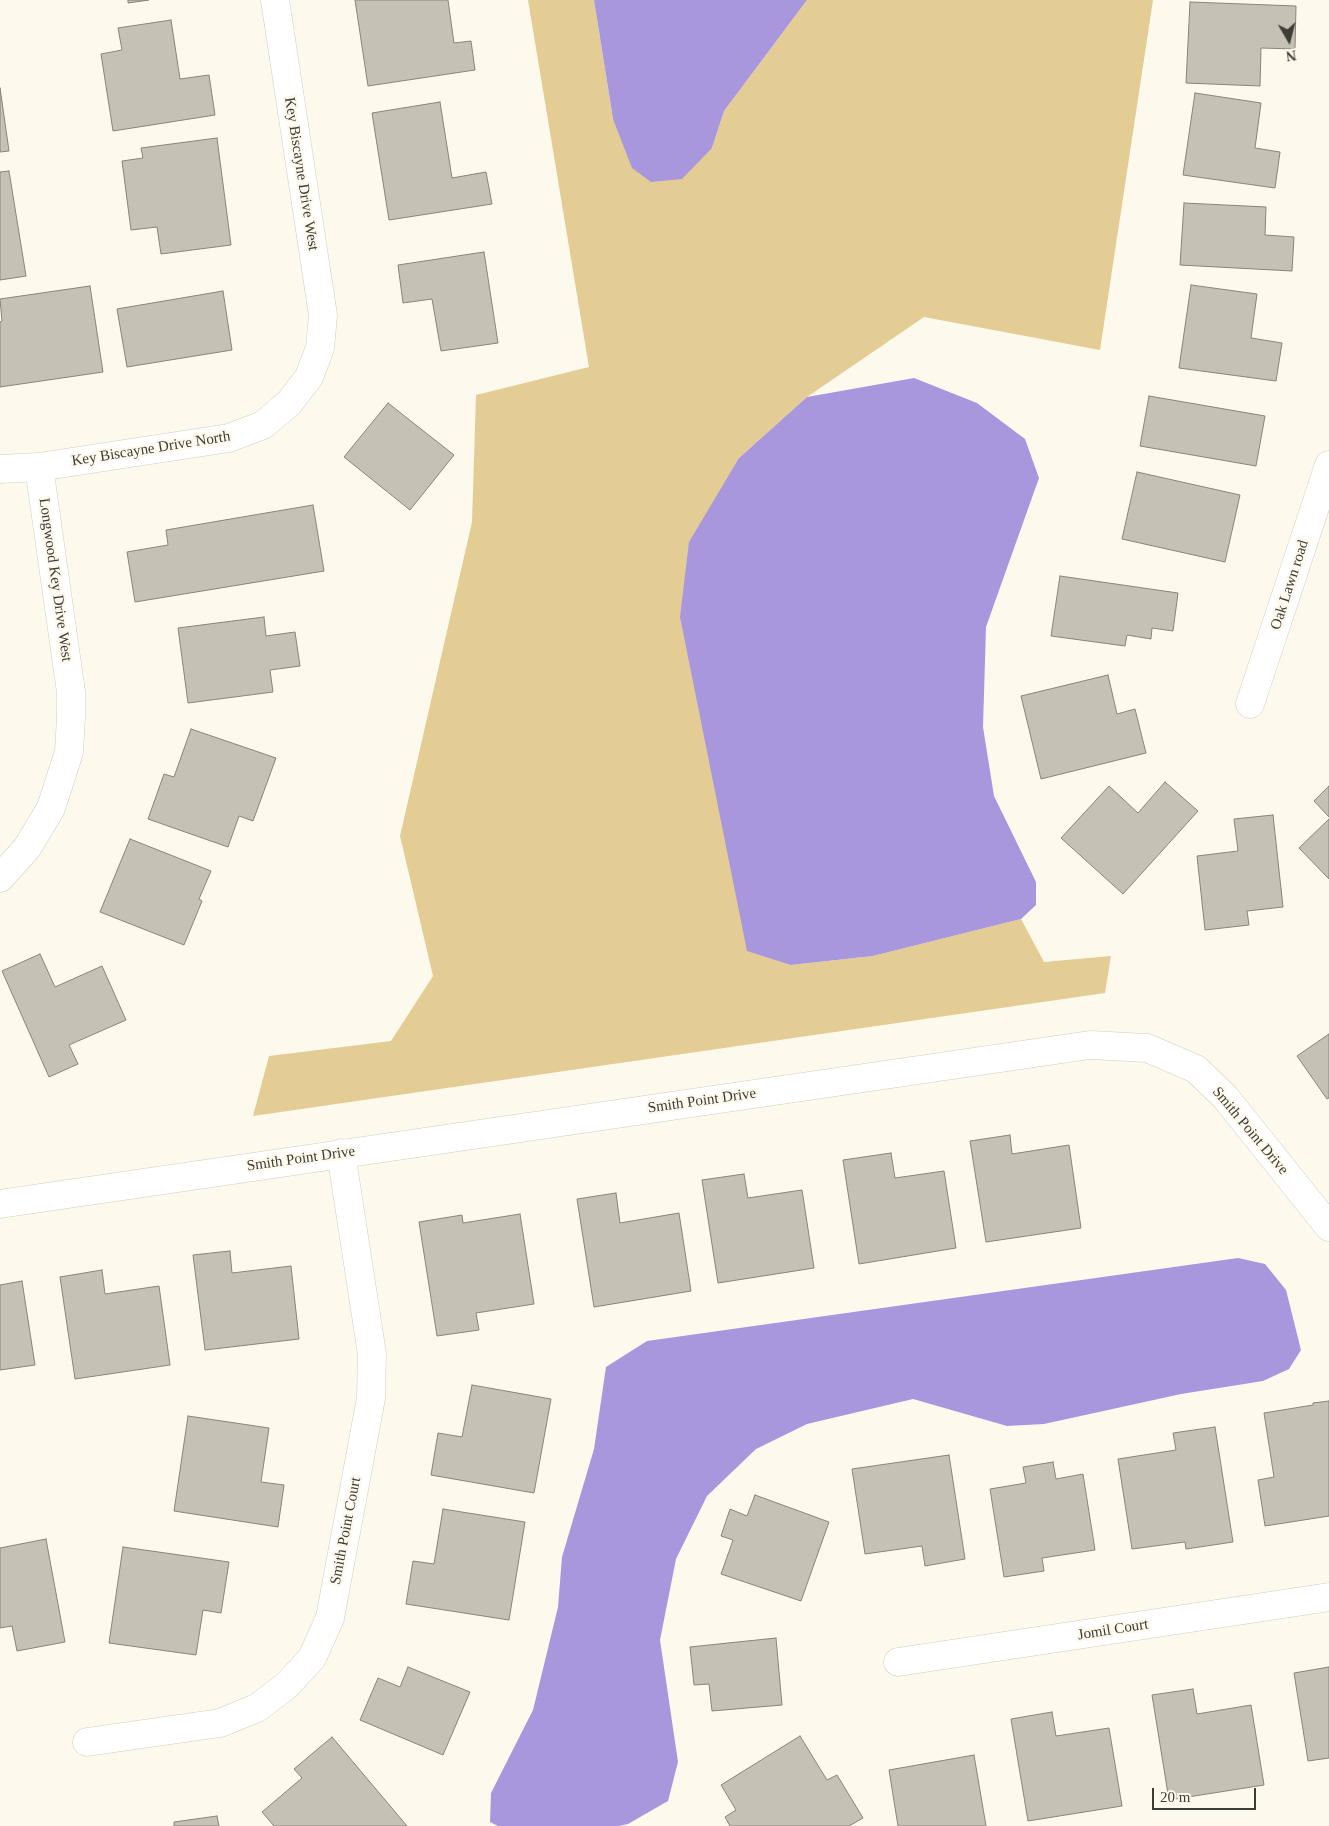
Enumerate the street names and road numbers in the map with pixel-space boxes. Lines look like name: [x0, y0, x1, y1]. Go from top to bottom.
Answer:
street label: Key Biscayne Drive West: [280, 96, 322, 252]
street label: Key Biscayne Drive North: [70, 428, 232, 470]
street label: Longwood Key Drive West: [35, 497, 75, 663]
street label: Oak Lawn road: [1267, 538, 1313, 632]
street label: Smith Point Drive: [1208, 1083, 1292, 1179]
street label: Smith Point Drive: [647, 1084, 757, 1118]
street label: Smith Point Drive: [246, 1142, 356, 1176]
street label: Smith Point Court: [327, 1476, 365, 1586]
street label: Jomil Court: [1076, 1616, 1150, 1644]

